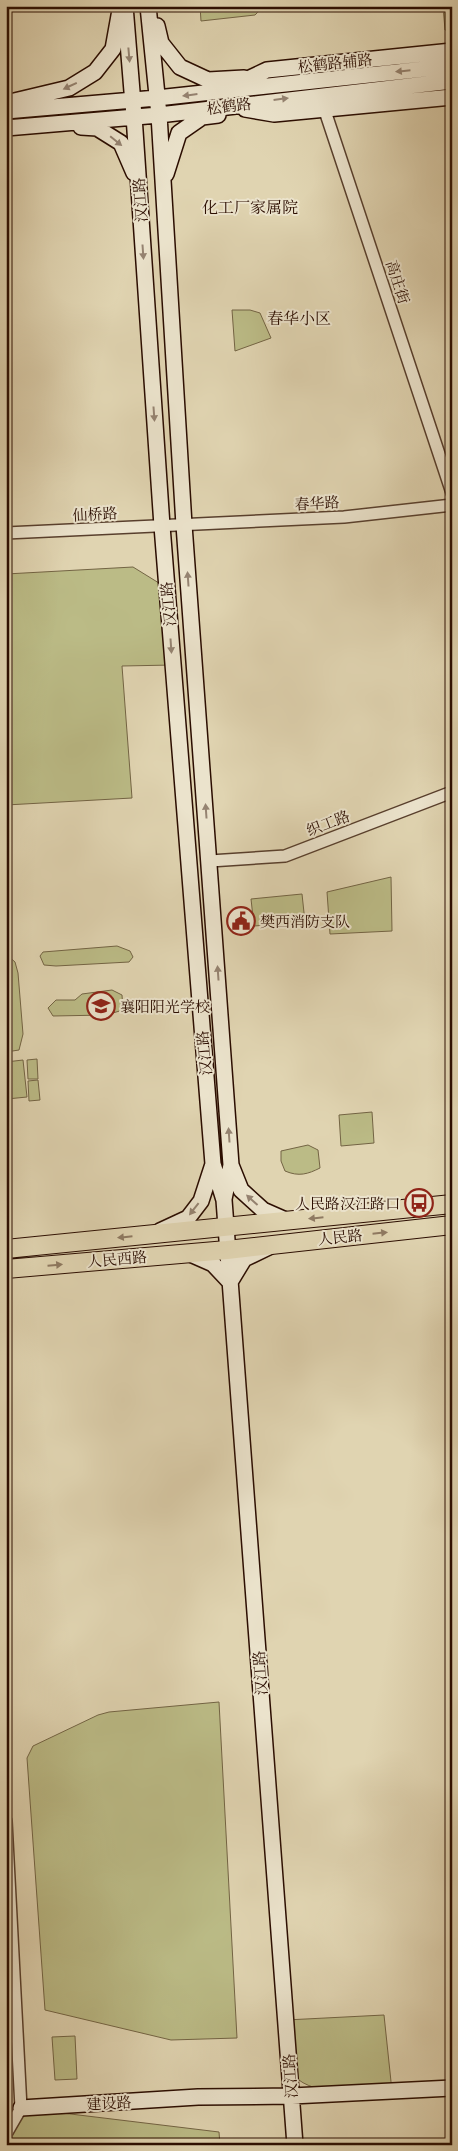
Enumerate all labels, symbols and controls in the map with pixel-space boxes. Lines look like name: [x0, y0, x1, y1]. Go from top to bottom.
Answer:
one-way arrow: [125, 47, 133, 63]
street label: 松鹤路辅路: [297, 50, 373, 76]
one-way arrow: [395, 68, 411, 76]
one-way arrow: [63, 82, 77, 90]
one-way arrow: [181, 91, 197, 99]
street label: 松鹤路: [206, 94, 252, 118]
one-way arrow: [273, 95, 289, 103]
one-way arrow: [110, 136, 123, 146]
street label: 汉江路: [129, 177, 151, 223]
district label: 化工厂家属院: [202, 197, 298, 217]
one-way arrow: [140, 244, 148, 260]
street label: 高庄街: [382, 258, 414, 306]
district label: 春华小区: [267, 308, 331, 328]
one-way arrow: [151, 406, 159, 422]
street label: 春华路: [294, 492, 340, 514]
street label: 仙桥路: [72, 503, 118, 525]
one-way arrow: [184, 571, 192, 587]
street label: 汉江路: [157, 581, 179, 627]
one-way arrow: [168, 638, 176, 654]
one-way arrow: [202, 802, 210, 818]
street label: 织工路: [304, 806, 352, 840]
public building icon: 樊西消防支队: [226, 906, 256, 936]
place label: 樊西消防支队: [260, 912, 350, 931]
one-way arrow: [213, 965, 221, 981]
school or university icon: 襄阳阳光学校: [86, 991, 116, 1021]
place label: 襄阳阳光学校: [120, 997, 210, 1016]
street label: 汉江路: [193, 1030, 215, 1076]
one-way arrow: [224, 1127, 232, 1143]
bus stop icon: 人民路汉江路口: [404, 1188, 434, 1218]
one-way arrow: [247, 1194, 259, 1206]
place label: 人民路汉江路口: [295, 1194, 400, 1213]
one-way arrow: [189, 1202, 200, 1215]
one-way arrow: [308, 1214, 324, 1222]
street label: 人民路: [317, 1225, 363, 1249]
one-way arrow: [372, 1229, 388, 1237]
one-way arrow: [117, 1233, 133, 1241]
street label: 人民西路: [86, 1247, 148, 1271]
one-way arrow: [47, 1261, 63, 1269]
street label: 汉江路: [249, 1650, 271, 1696]
street label: 汉江路: [279, 2053, 301, 2099]
street label: 建设路: [86, 2092, 132, 2114]

